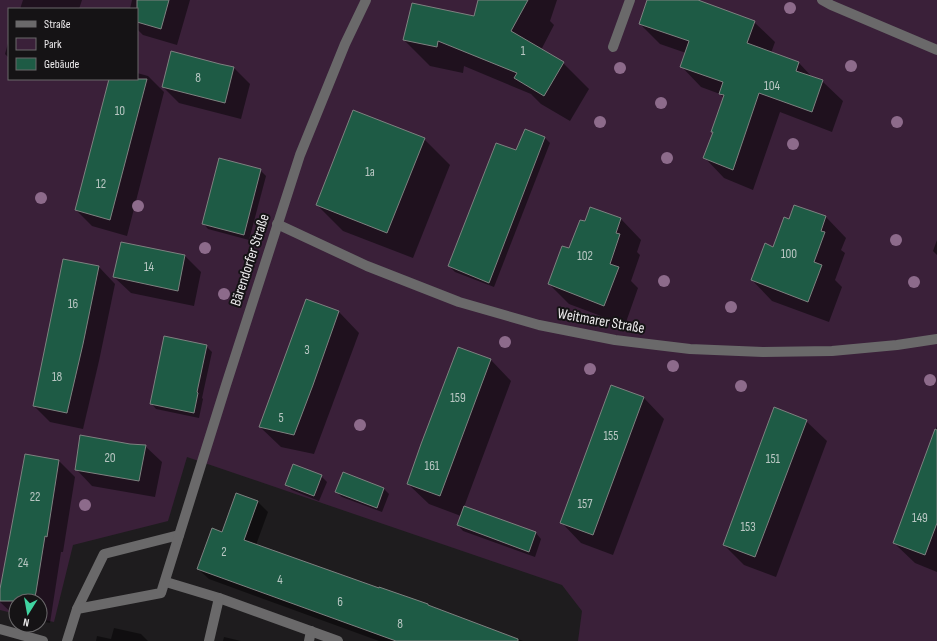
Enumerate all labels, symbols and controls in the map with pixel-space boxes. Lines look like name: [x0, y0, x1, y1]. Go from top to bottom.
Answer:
legend: [8, 8, 138, 80]
text: Straße: [44, 17, 71, 32]
text: Park: [44, 37, 62, 52]
house number: 1: [521, 43, 526, 59]
text: Gebäude: [44, 57, 79, 72]
house number: 8: [195, 70, 201, 86]
house number: 104: [764, 78, 780, 94]
house number: 10: [115, 103, 125, 119]
house number: 1a: [365, 164, 375, 180]
house number: 12: [96, 176, 106, 192]
street label: Bärendorfer Straße: [226, 211, 274, 309]
house number: 100: [781, 246, 797, 262]
house number: 102: [577, 248, 593, 264]
house number: 14: [144, 259, 155, 275]
house number: 16: [68, 296, 78, 312]
street label: Weitmarer Straße: [556, 304, 646, 338]
house number: 3: [304, 342, 310, 358]
house number: 18: [52, 369, 62, 385]
house number: 159: [450, 390, 466, 406]
house number: 5: [278, 410, 284, 426]
house number: 155: [604, 428, 618, 444]
house number: 20: [104, 450, 116, 466]
house number: 151: [766, 451, 781, 467]
house number: 161: [425, 458, 440, 474]
house number: 22: [30, 489, 40, 505]
house number: 157: [578, 496, 593, 512]
house number: 149: [912, 510, 928, 526]
house number: 153: [740, 519, 756, 535]
house number: 2: [221, 544, 227, 560]
house number: 24: [18, 555, 29, 571]
house number: 4: [277, 572, 283, 588]
north arrow: [8, 593, 48, 633]
house number: 6: [337, 594, 343, 610]
text: N: [22, 615, 30, 629]
house number: 8: [397, 616, 403, 632]

